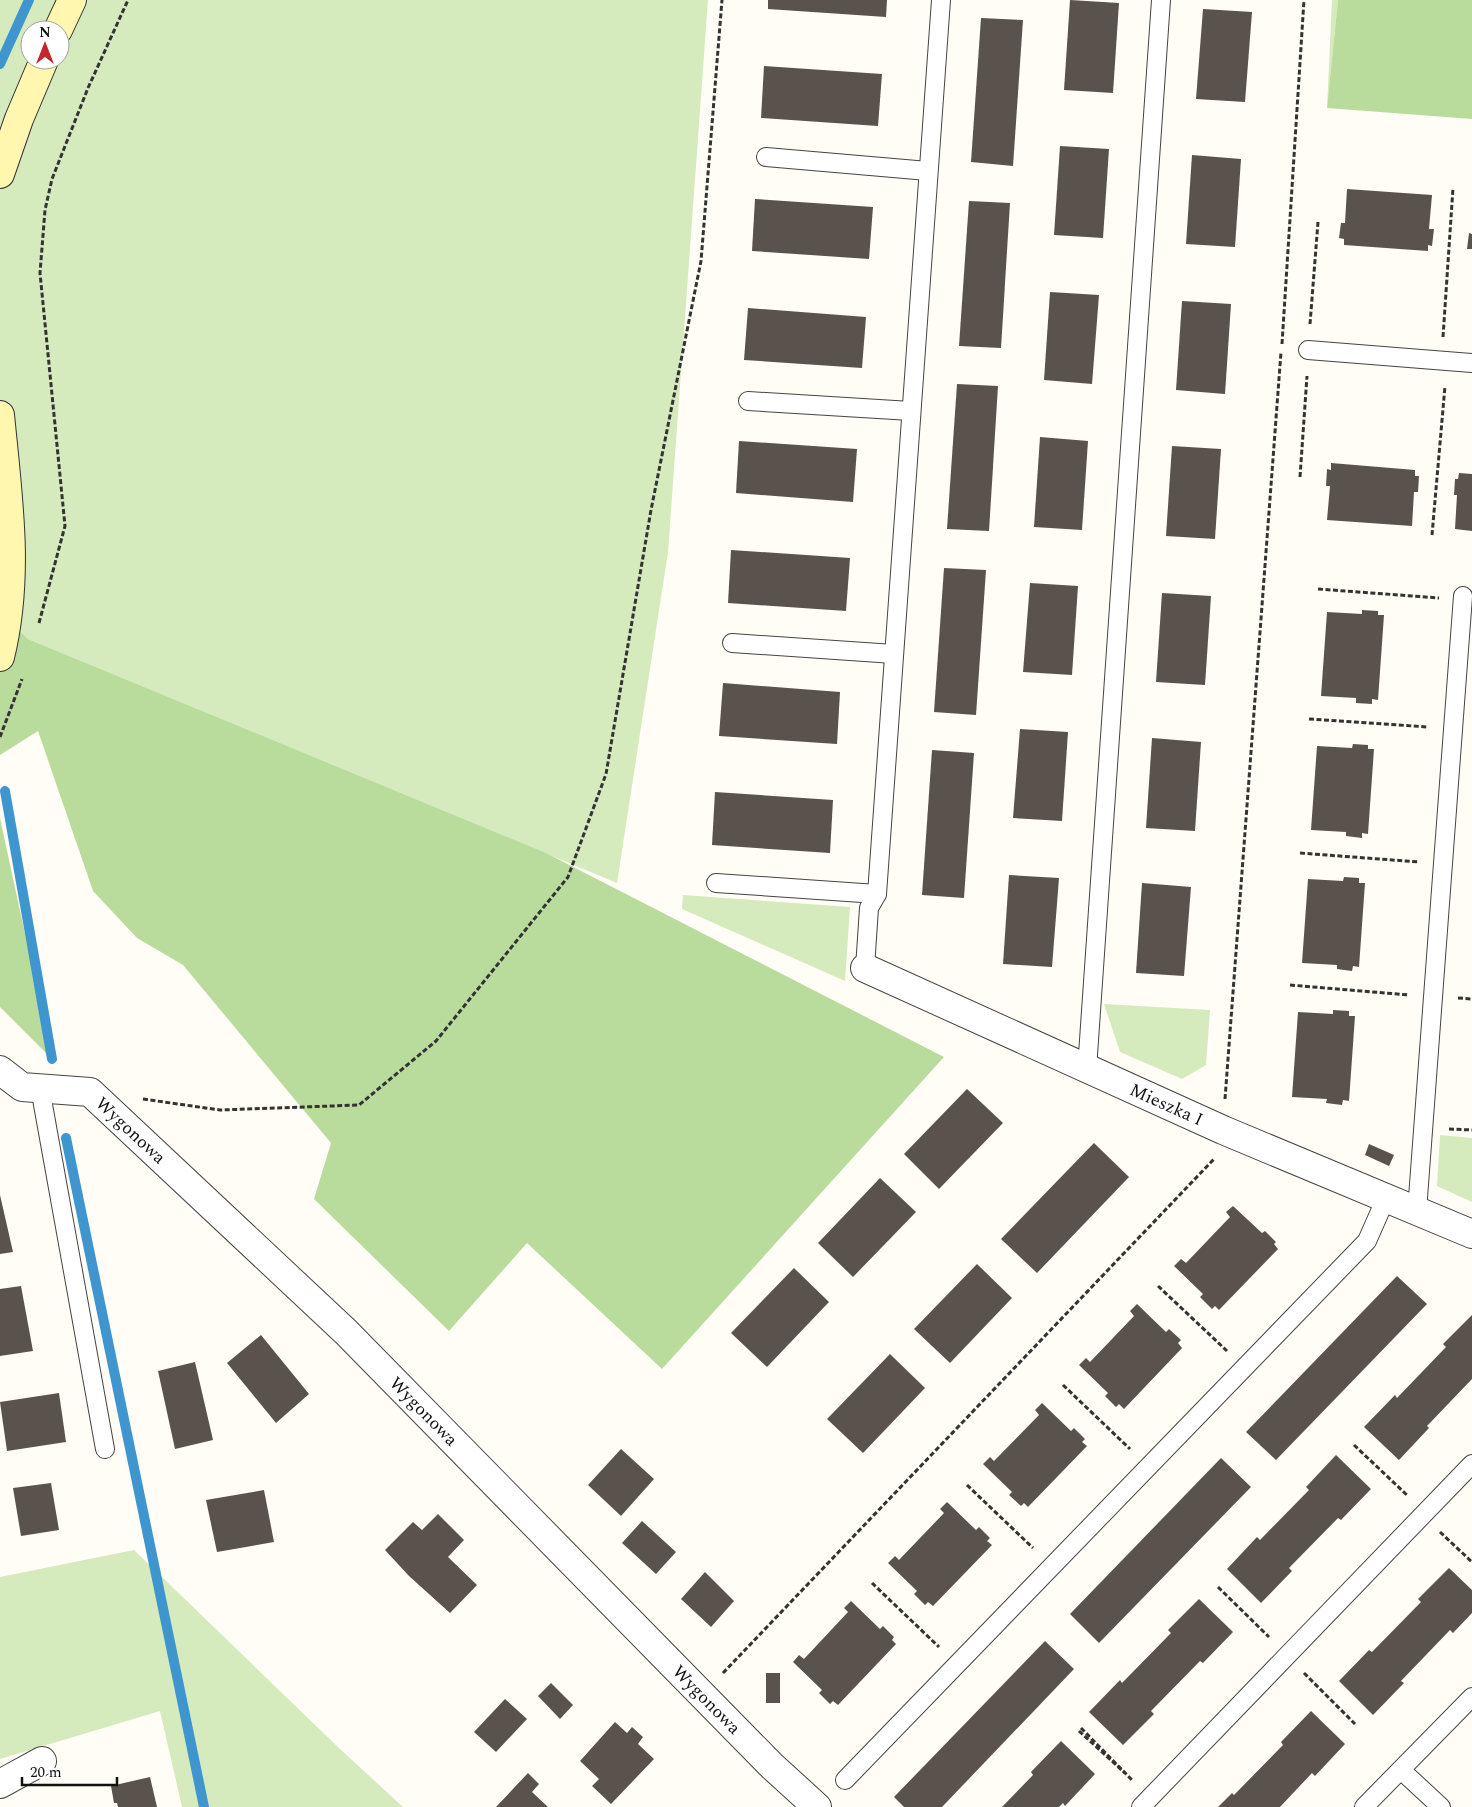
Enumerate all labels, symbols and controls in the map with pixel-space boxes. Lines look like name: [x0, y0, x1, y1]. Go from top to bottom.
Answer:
north arrow: [20, 20, 70, 70]
text: N: [39, 22, 51, 43]
street label: Mieszka I: [1125, 1077, 1207, 1133]
street label: Wygonowa: [89, 1091, 172, 1171]
street label: Wygonowa: [383, 1371, 464, 1453]
street label: Wygonowa: [666, 1659, 747, 1741]
scale bar: [22, 1754, 118, 1786]
text: 20 m: [30, 1761, 62, 1784]

